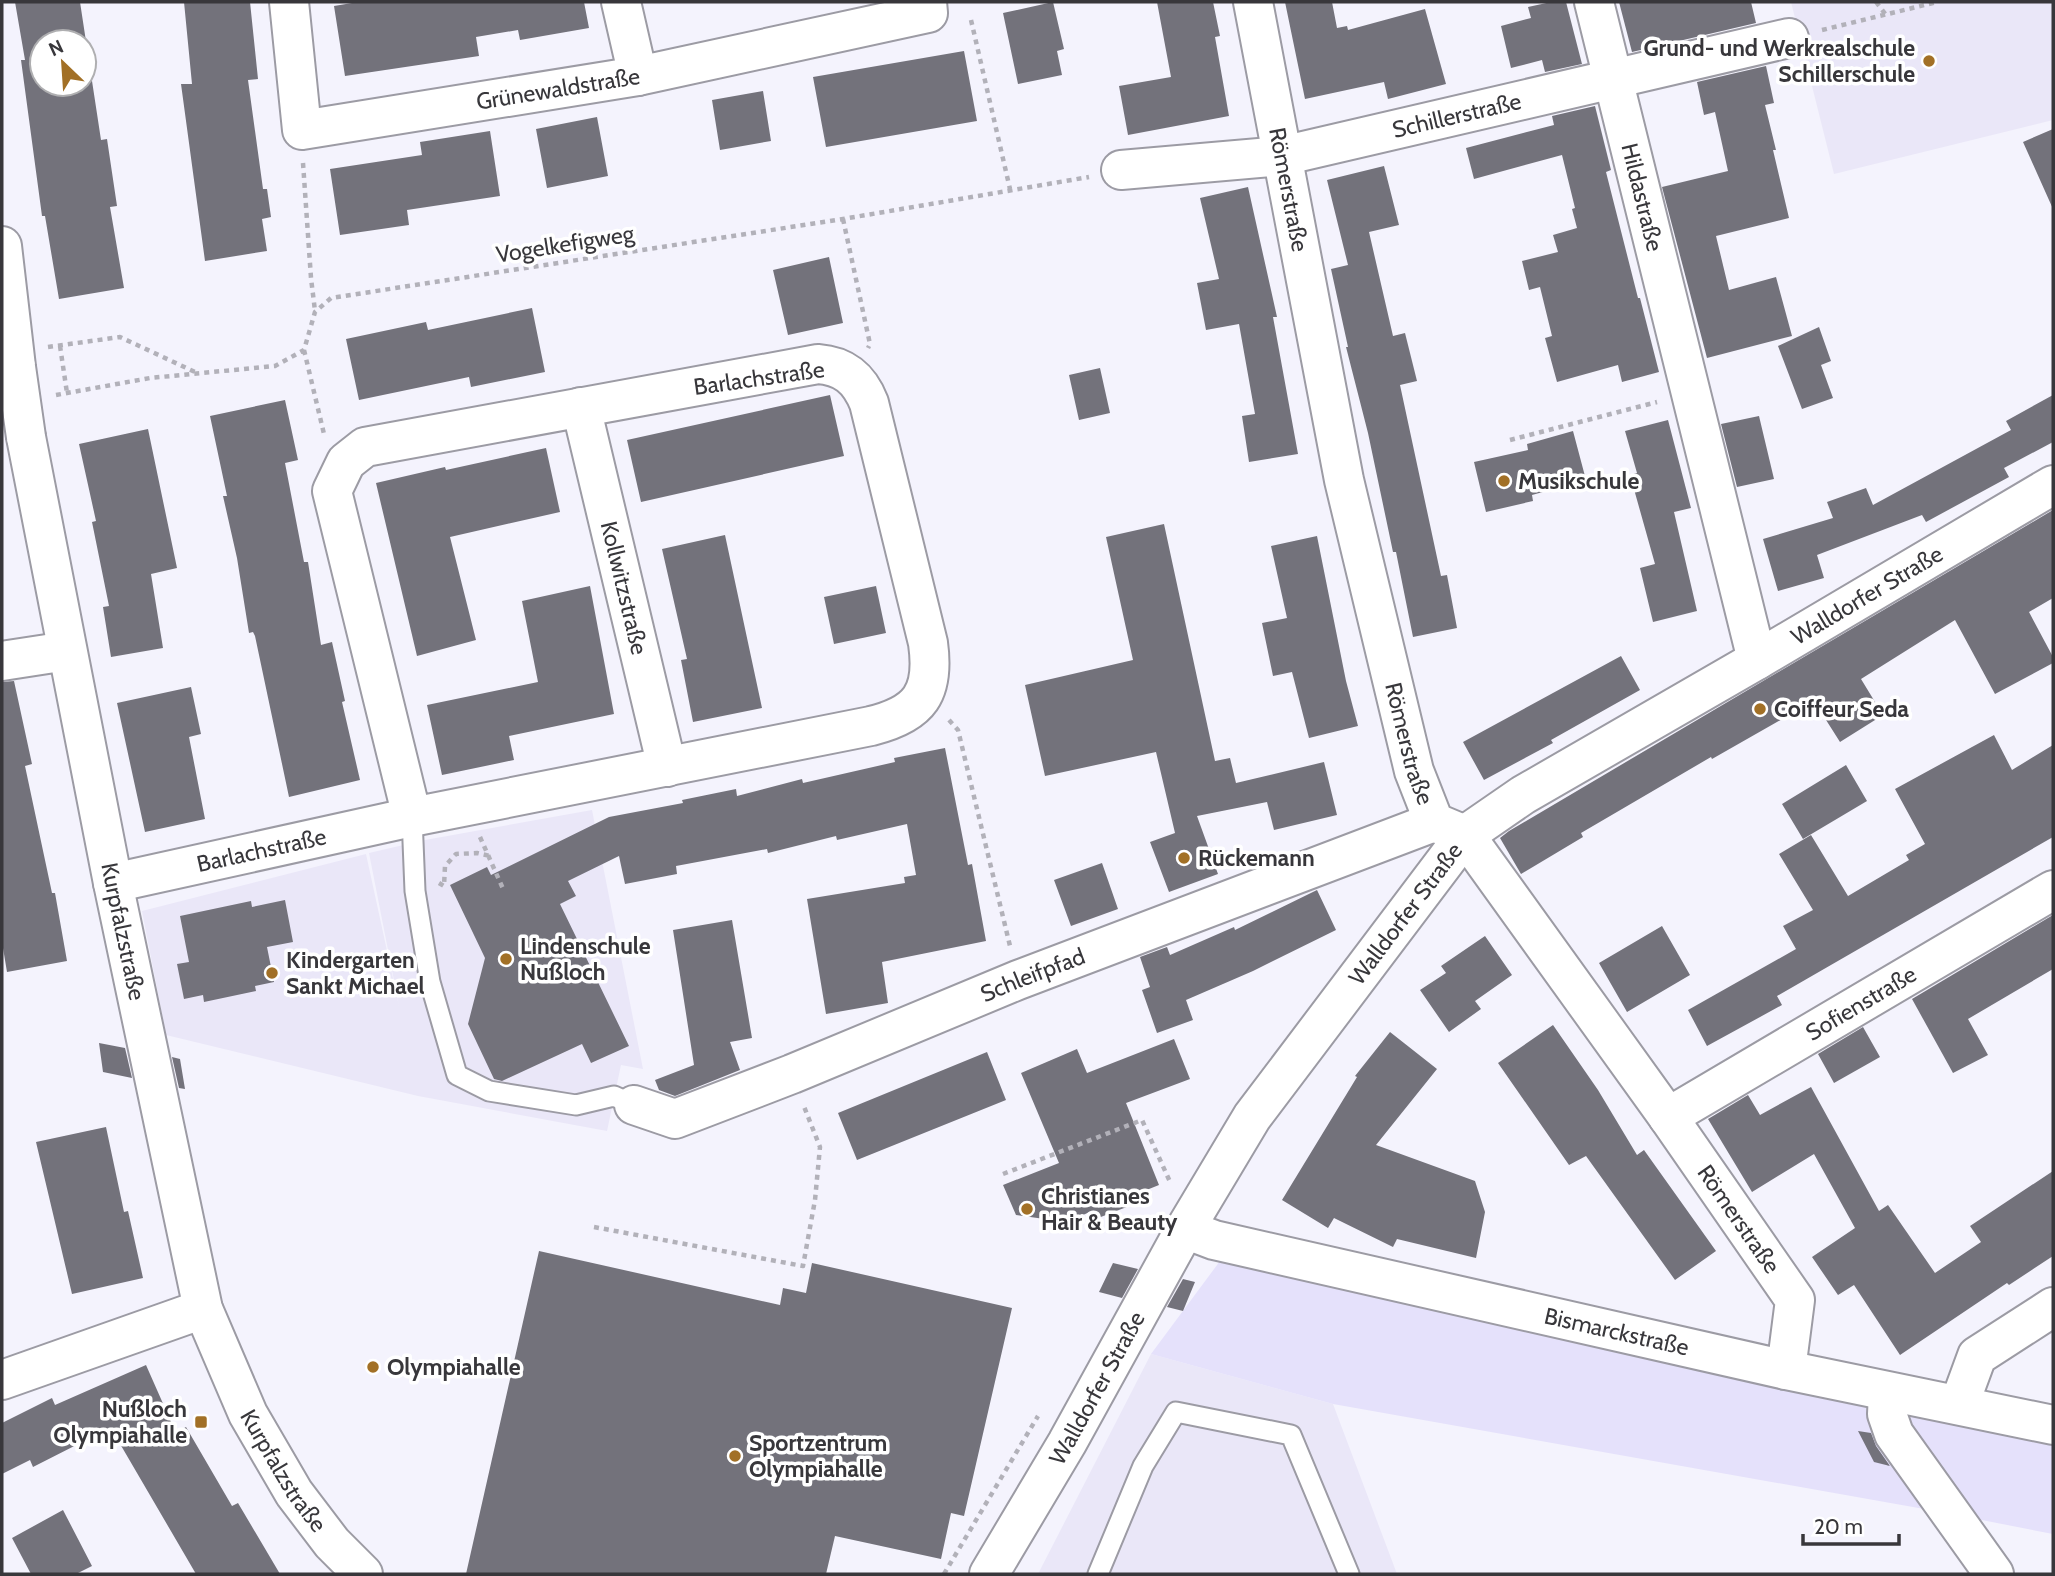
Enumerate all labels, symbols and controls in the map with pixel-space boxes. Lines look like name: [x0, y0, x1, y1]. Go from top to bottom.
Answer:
north arrow: [28, 28, 98, 98]
place label: Grund- und Werkrealschule Schillerschule: [1643, 34, 1915, 88]
text: N: [45, 35, 67, 61]
marker: Grund- und Werkrealschule Schillerschule: [1921, 53, 1937, 69]
street label: Grünewaldstraße: [474, 62, 642, 116]
street label: Schillerstraße: [1390, 87, 1524, 144]
street label: Römerstraße: [1263, 125, 1314, 254]
street label: Hildastraße: [1615, 140, 1669, 254]
street label: Vogelkefigweg: [494, 219, 637, 269]
street label: Barlachstraße: [692, 355, 826, 401]
place label: Musikschule: [1518, 467, 1639, 495]
marker: Musikschule: [1496, 473, 1512, 489]
street label: Kollwitzstraße: [595, 518, 654, 658]
street label: Walldorfer Straße: [1786, 539, 1948, 651]
street label: Römerstraße: [1379, 679, 1440, 809]
place label: Coiffeur Seda: [1774, 695, 1910, 723]
marker: Coiffeur Seda: [1752, 701, 1768, 717]
street label: Barlachstraße: [194, 822, 329, 878]
street label: Walldorfer Straße: [1343, 837, 1468, 990]
place label: Rückemann: [1198, 844, 1315, 872]
marker: Rückemann: [1176, 850, 1192, 866]
street label: Kurpfalzstraße: [95, 860, 151, 1003]
place label: Lindenschule Nußloch: [520, 932, 651, 986]
street label: Schleifpfad: [976, 942, 1089, 1008]
place label: Kindergarten Sankt Michael: [286, 946, 425, 1000]
marker: Lindenschule Nußloch: [498, 951, 514, 967]
street label: Sofienstraße: [1801, 960, 1921, 1047]
marker: Kindergarten Sankt Michael: [264, 965, 280, 981]
street label: Römerstraße: [1691, 1159, 1786, 1279]
place label: Christianes Hair & Beauty: [1041, 1182, 1178, 1236]
marker: Christianes Hair & Beauty: [1019, 1201, 1035, 1217]
street label: Bismarckstraße: [1542, 1302, 1692, 1362]
street label: Walldorfer Straße: [1043, 1306, 1151, 1470]
place label: Olympiahalle: [387, 1353, 521, 1381]
marker: Olympiahalle: [365, 1359, 381, 1375]
place label: Nußloch Olympiahalle: [53, 1395, 187, 1449]
street label: Kurpfalzstraße: [234, 1404, 333, 1538]
marker: Nußloch Olympiahalle: [193, 1414, 209, 1430]
place label: Sportzentrum Olympiahalle: [749, 1429, 887, 1483]
marker: Sportzentrum Olympiahalle: [727, 1448, 743, 1464]
scale bar: [1803, 1502, 1899, 1546]
text: 20 m: [1814, 1514, 1863, 1539]

